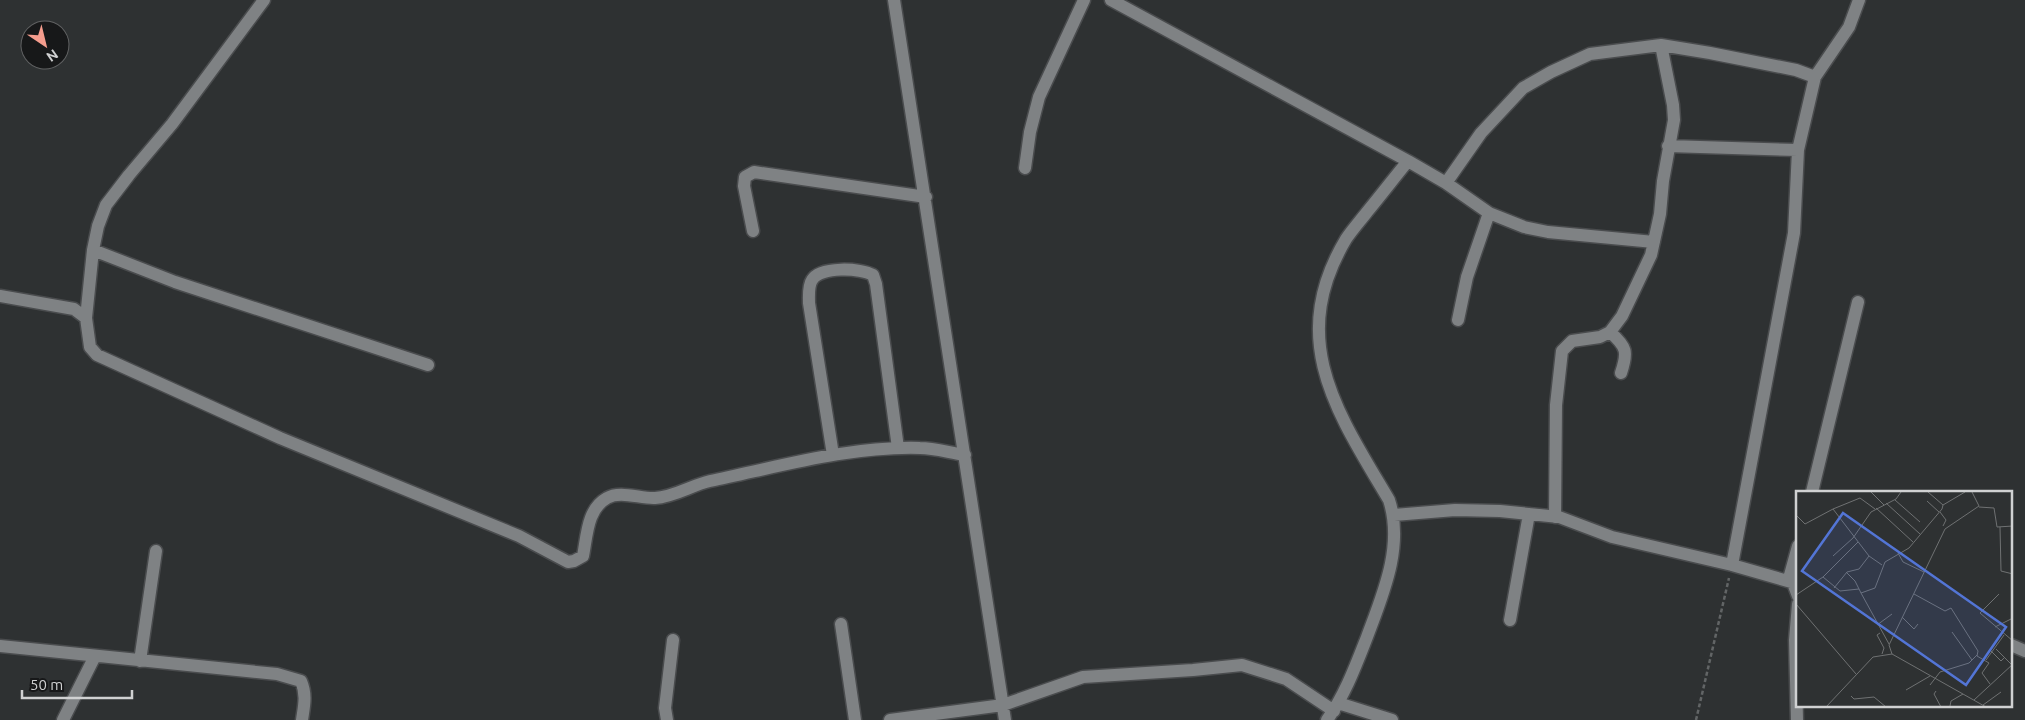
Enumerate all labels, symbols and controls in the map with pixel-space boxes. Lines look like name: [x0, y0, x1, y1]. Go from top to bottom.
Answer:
north arrow: [20, 20, 70, 70]
text: N: [44, 46, 61, 65]
inset map: [1796, 491, 2012, 708]
scale bar: [22, 668, 132, 700]
text: 50 m: [30, 676, 63, 693]

